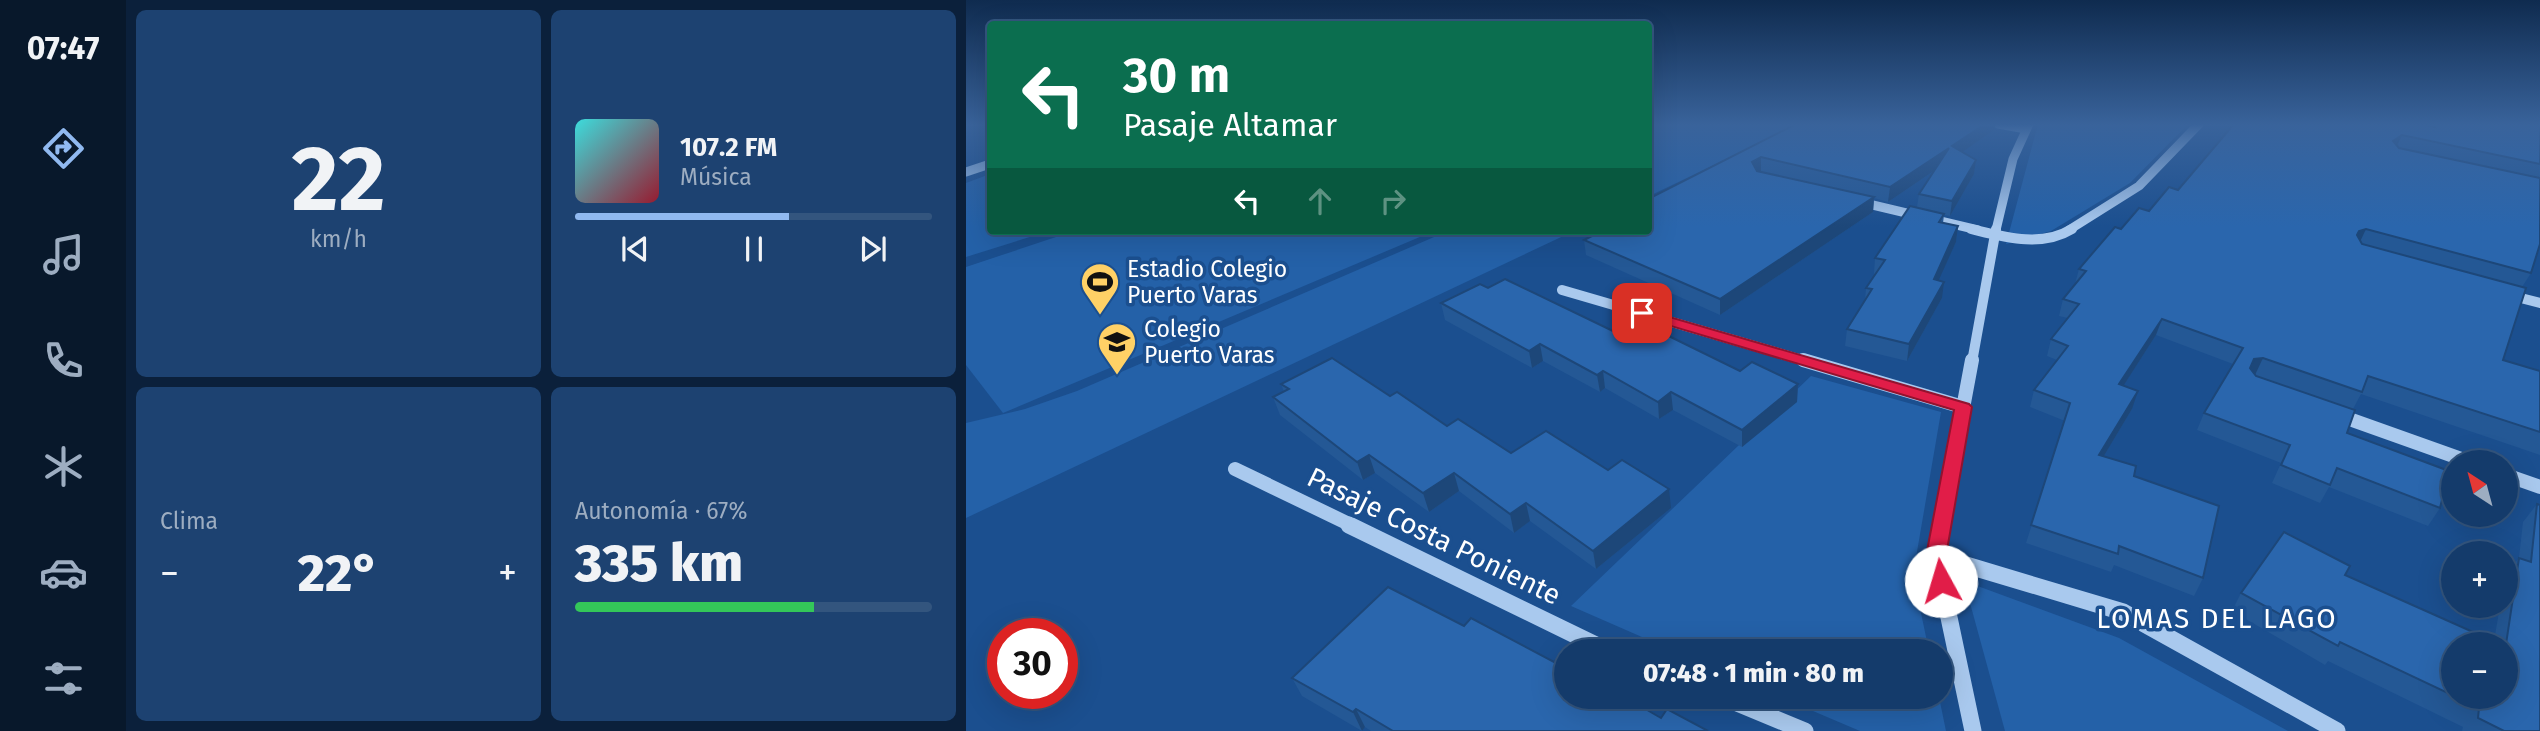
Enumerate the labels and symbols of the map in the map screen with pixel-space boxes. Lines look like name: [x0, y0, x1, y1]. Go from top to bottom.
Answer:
place label: Estadio Colegio Puerto Varas: [1127, 255, 1287, 309]
sports icon: Estadio Colegio Puerto Varas: [1079, 261, 1121, 316]
pin: [1612, 283, 1672, 343]
place label: Colegio Puerto Varas: [1144, 315, 1275, 369]
school or university icon: Colegio Puerto Varas: [1096, 321, 1138, 376]
north arrow: [2441, 450, 2518, 527]
street label: Pasaje Costa Poniente: [1302, 460, 1566, 612]
position arrow: [1904, 544, 1978, 618]
district label: LOMAS DEL LAGO: [2096, 602, 2338, 635]
speed limit sign: 30: [987, 618, 1078, 709]

